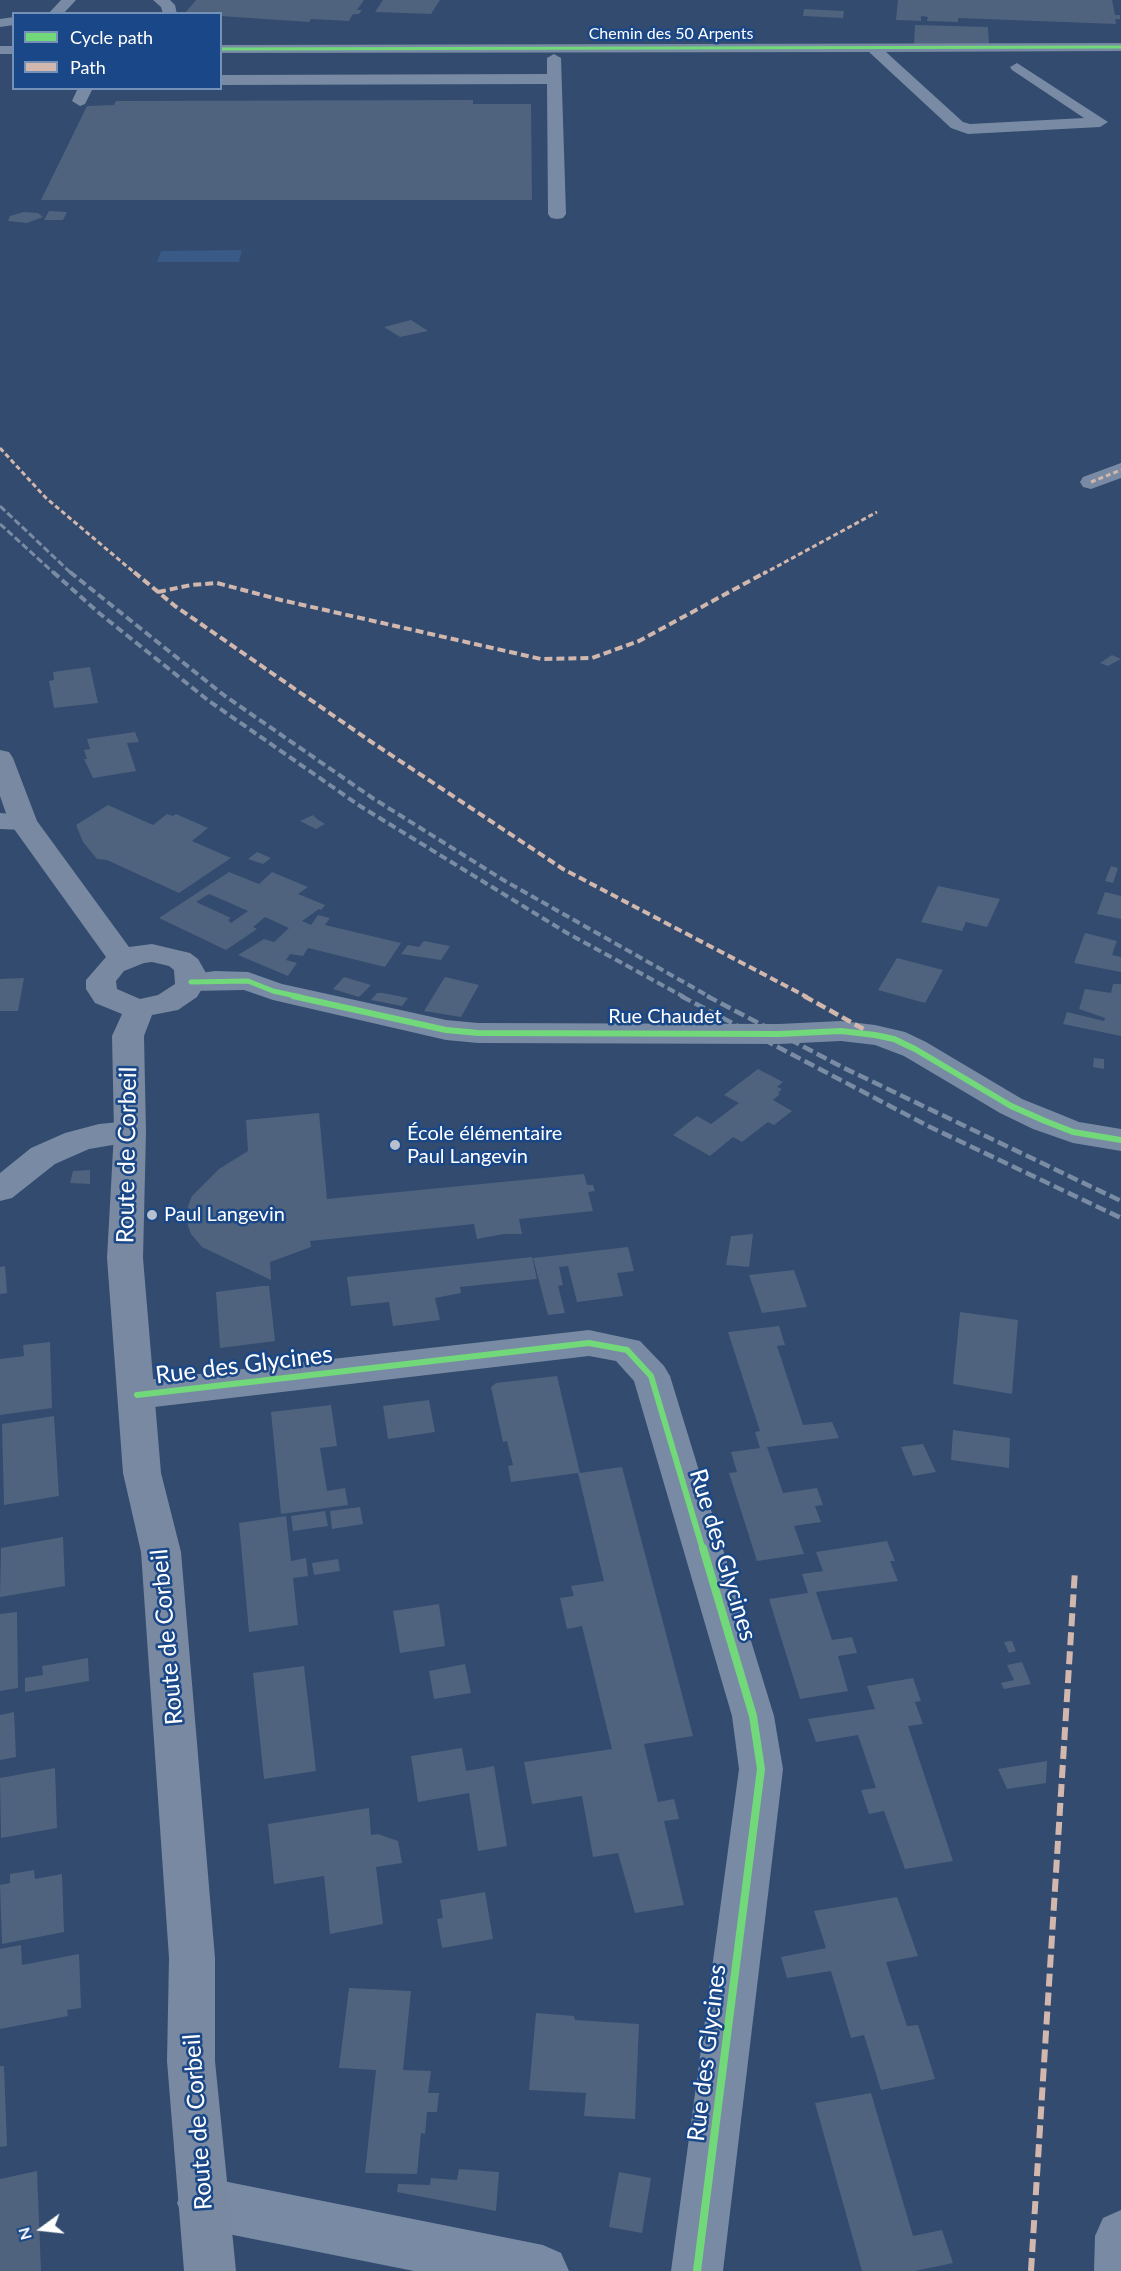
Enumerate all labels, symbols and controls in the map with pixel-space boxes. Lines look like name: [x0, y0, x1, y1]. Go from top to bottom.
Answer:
legend: [12, 12, 222, 90]
street label: Chemin des 50 Arpents: [589, 24, 753, 44]
text: Cycle path: [70, 26, 153, 48]
text: Path: [70, 56, 106, 78]
street label: Rue Chaudet: [608, 1005, 722, 1029]
street label: Route de Corbeil: [111, 1066, 143, 1244]
place label: École élémentaire Paul Langevin: [407, 1122, 562, 1169]
marker: École élémentaire Paul Langevin: [388, 1138, 402, 1152]
place label: Paul Langevin: [164, 1203, 285, 1227]
marker: Paul Langevin: [145, 1208, 159, 1222]
street label: Rue des Glycines: [154, 1340, 334, 1390]
street label: Rue des Glycines: [683, 1466, 763, 1644]
street label: Route de Corbeil: [145, 1548, 189, 1726]
street label: Rue des Glycines: [682, 1963, 732, 2143]
street label: Route de Corbeil: [177, 2033, 219, 2211]
north arrow: [12, 2199, 72, 2259]
text: N: [13, 2225, 35, 2242]

